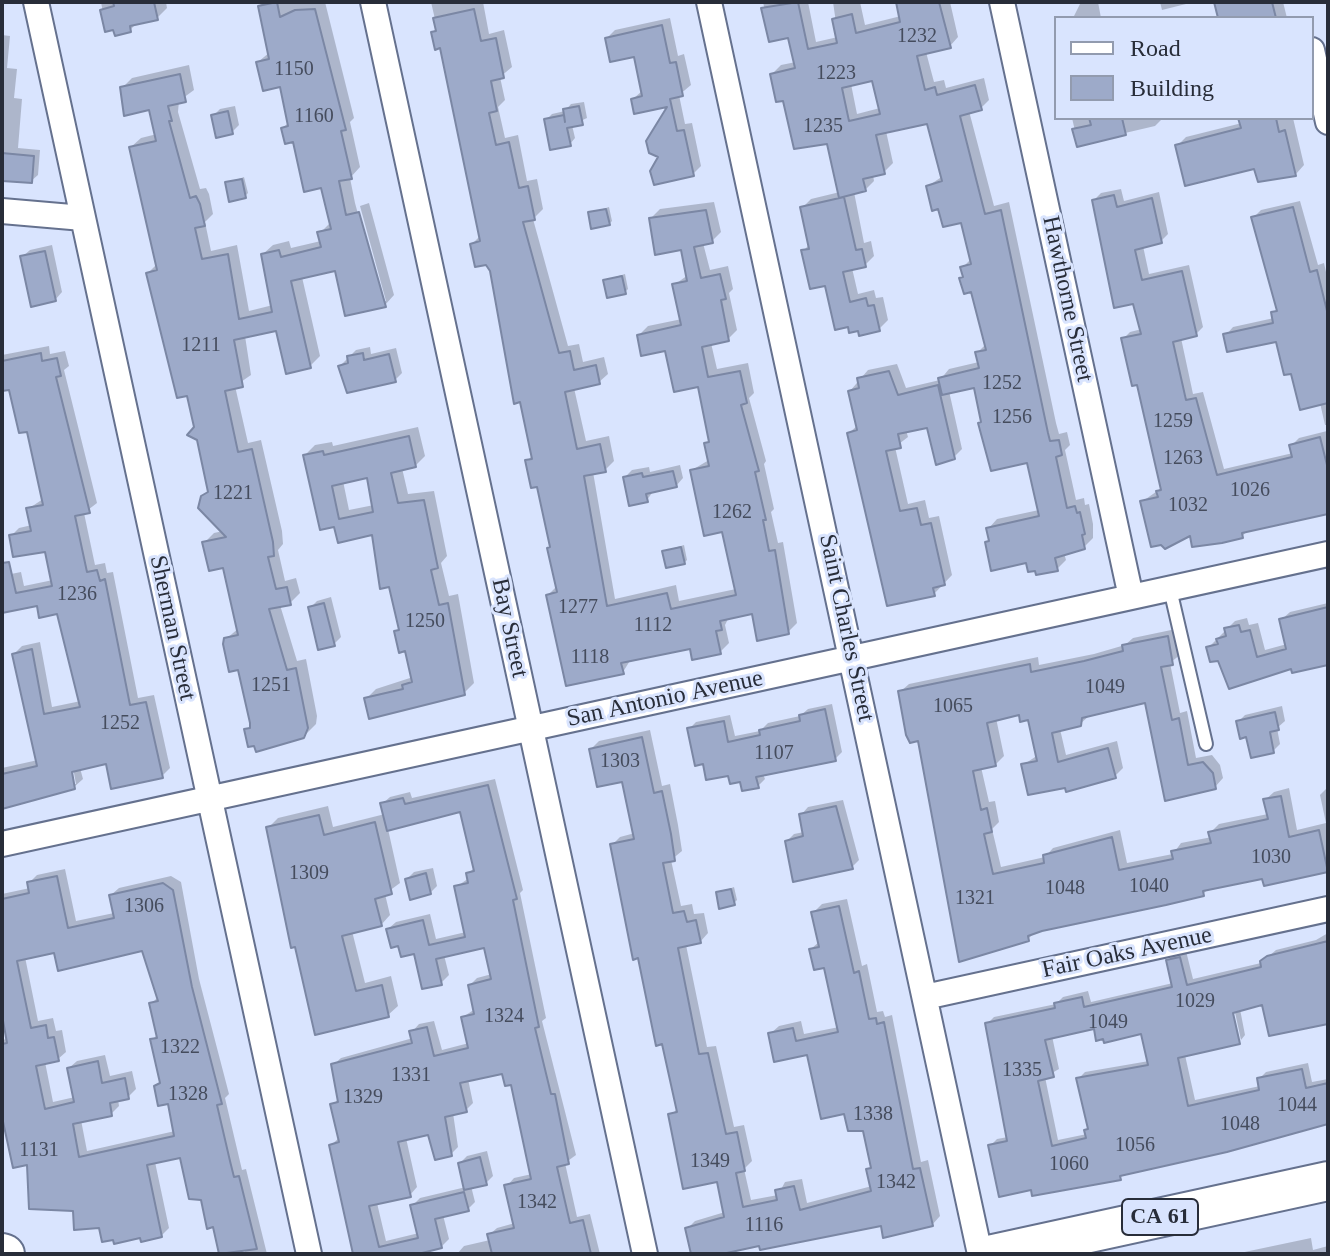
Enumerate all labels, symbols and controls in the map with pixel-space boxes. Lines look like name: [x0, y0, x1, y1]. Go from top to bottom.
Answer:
legend: [1054, 16, 1314, 120]
house number: 1232: [897, 25, 937, 49]
text: Road: [1130, 35, 1181, 61]
house number: 1150: [274, 58, 314, 82]
house number: 1223: [816, 62, 856, 86]
text: Building: [1130, 75, 1214, 101]
house number: 1160: [294, 105, 334, 129]
house number: 1235: [803, 115, 843, 139]
street label: Hawthorne Street: [1035, 214, 1099, 384]
house number: 1211: [181, 334, 221, 358]
house number: 1252: [982, 372, 1022, 396]
house number: 1256: [992, 406, 1032, 430]
house number: 1259: [1153, 410, 1193, 434]
house number: 1263: [1163, 447, 1203, 471]
house number: 1026: [1230, 479, 1270, 503]
house number: 1221: [213, 482, 253, 506]
house number: 1032: [1168, 494, 1208, 518]
house number: 1262: [712, 501, 752, 525]
street label: Saint Charles Street: [812, 532, 880, 724]
street label: Sherman Street: [143, 553, 201, 703]
street label: Bay Street: [484, 576, 534, 680]
house number: 1236: [57, 583, 97, 607]
house number: 1277: [558, 596, 598, 620]
house number: 1250: [405, 610, 445, 634]
house number: 1112: [634, 614, 672, 638]
house number: 1118: [571, 646, 609, 670]
street label: San Antonio Avenue: [564, 664, 766, 734]
house number: 1251: [251, 674, 291, 698]
house number: 1049: [1085, 676, 1125, 700]
house number: 1065: [933, 695, 973, 719]
house number: 1252: [100, 712, 140, 736]
house number: 1107: [754, 742, 794, 766]
house number: 1303: [600, 750, 640, 774]
house number: 1030: [1251, 846, 1291, 870]
house number: 1309: [289, 862, 329, 886]
house number: 1040: [1129, 875, 1169, 899]
house number: 1048: [1045, 877, 1085, 901]
house number: 1321: [955, 887, 995, 911]
house number: 1306: [124, 895, 164, 919]
street label: Fair Oaks Avenue: [1039, 921, 1215, 985]
house number: 1029: [1175, 990, 1215, 1014]
house number: 1324: [484, 1005, 524, 1029]
house number: 1049: [1088, 1011, 1128, 1035]
house number: 1322: [160, 1036, 200, 1060]
house number: 1335: [1002, 1059, 1042, 1083]
house number: 1331: [391, 1064, 431, 1088]
house number: 1328: [168, 1083, 208, 1107]
house number: 1329: [343, 1086, 383, 1110]
house number: 1044: [1277, 1094, 1317, 1118]
house number: 1338: [853, 1103, 893, 1127]
house number: 1048: [1220, 1113, 1260, 1137]
house number: 1056: [1115, 1134, 1155, 1158]
house number: 1131: [19, 1139, 59, 1163]
house number: 1349: [690, 1150, 730, 1174]
house number: 1060: [1049, 1153, 1089, 1177]
house number: 1342: [876, 1171, 916, 1195]
house number: 1342: [517, 1191, 557, 1215]
road number: CA 61: [1122, 1199, 1198, 1235]
house number: 1116: [745, 1214, 783, 1238]

